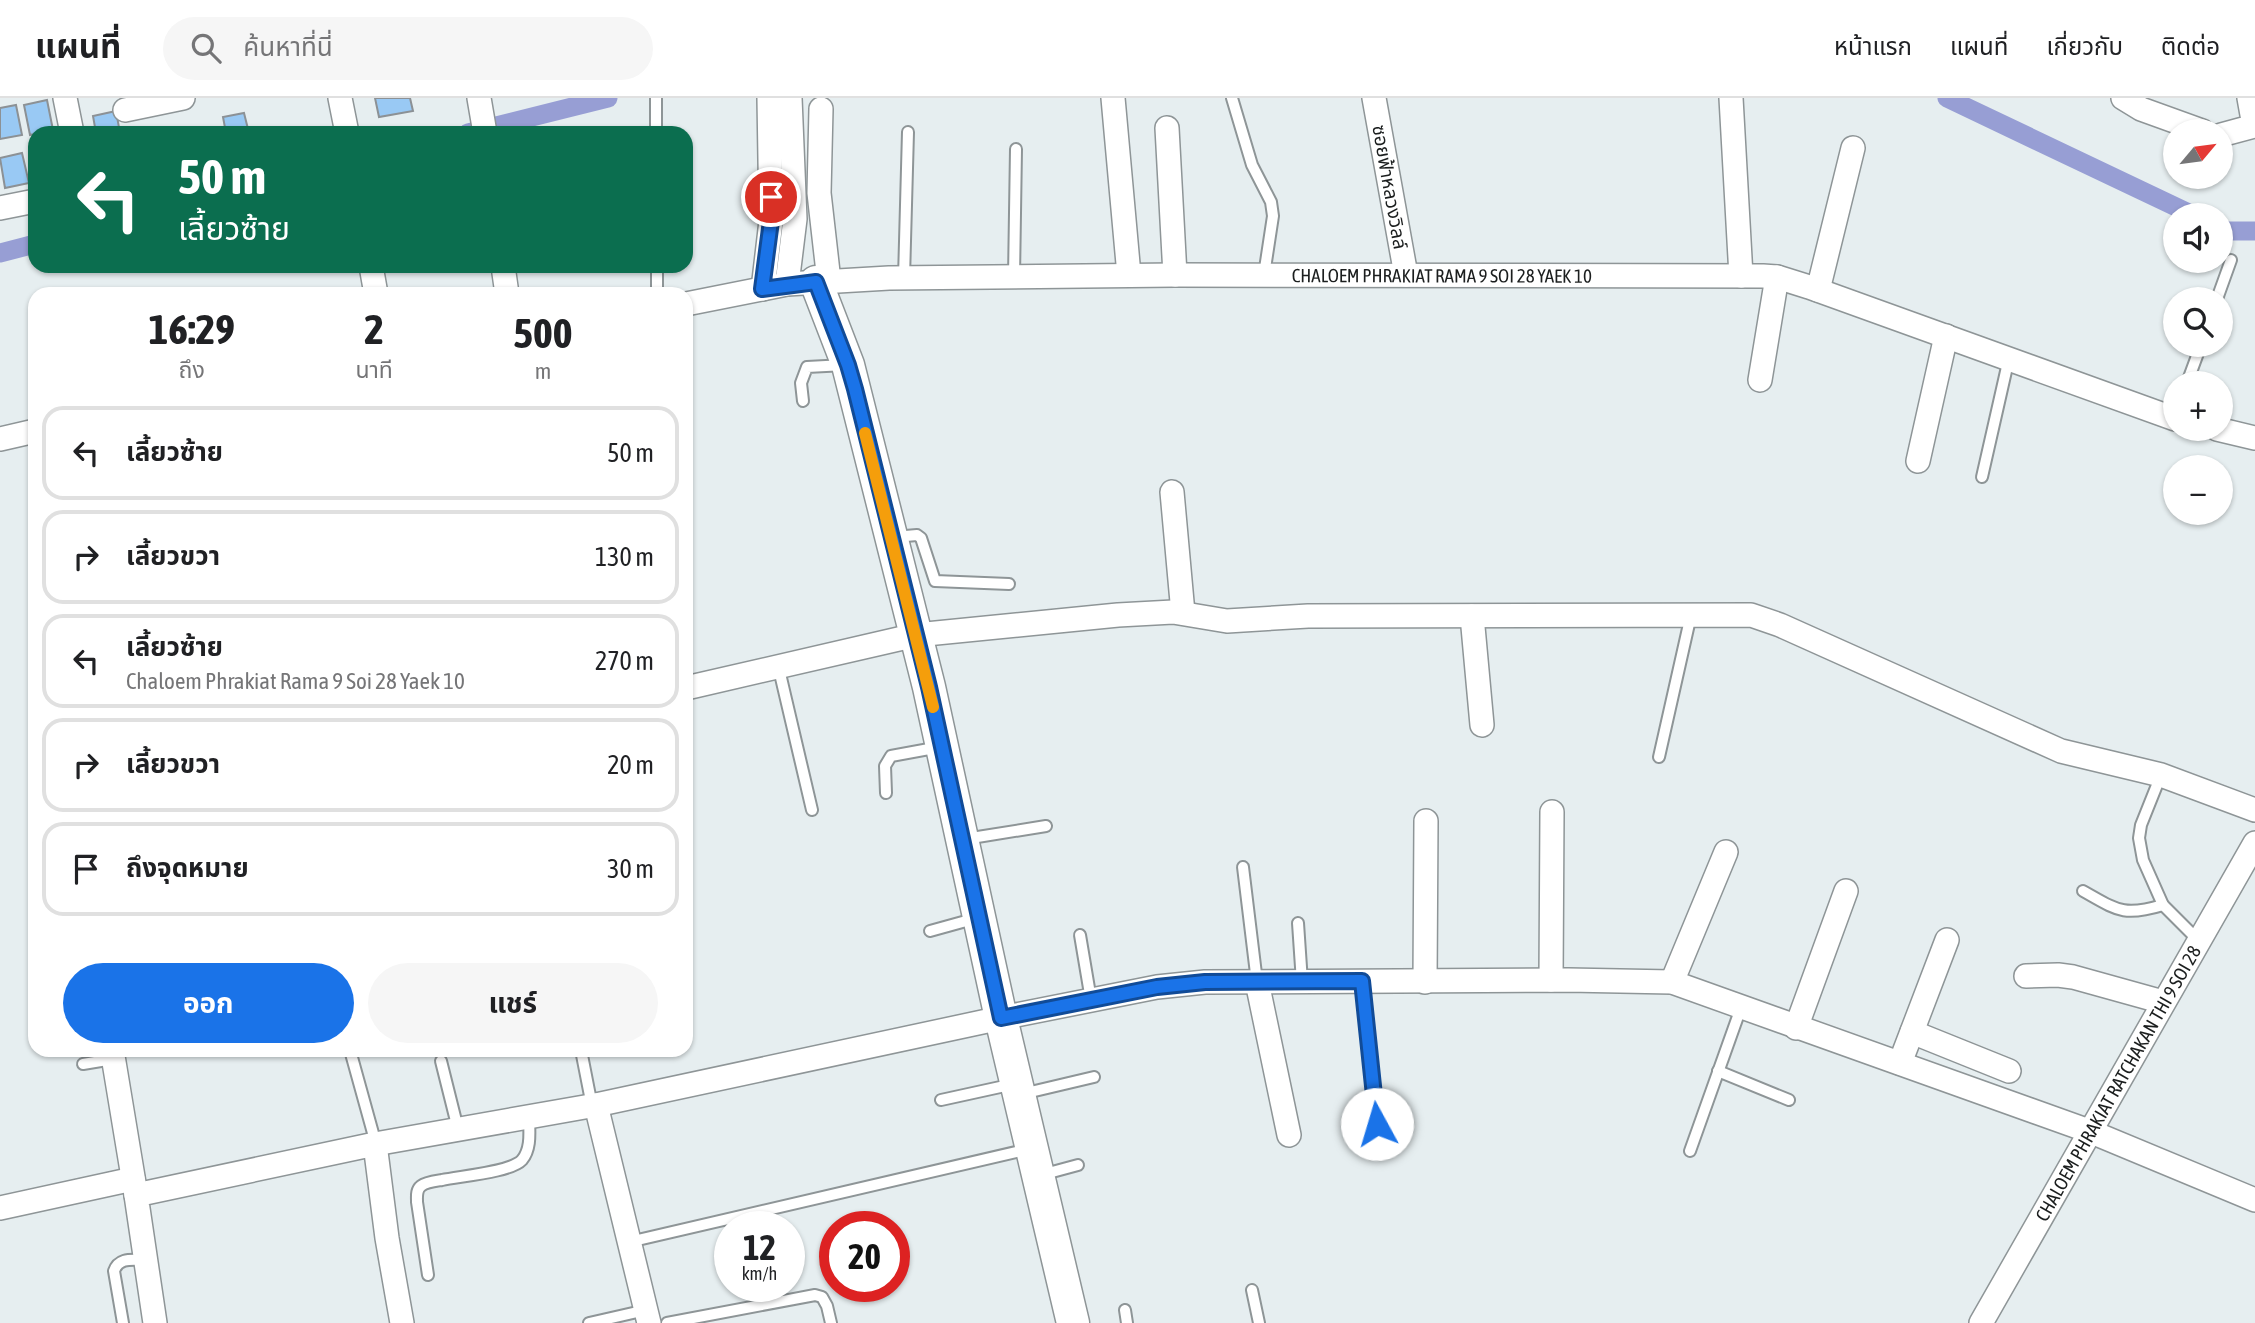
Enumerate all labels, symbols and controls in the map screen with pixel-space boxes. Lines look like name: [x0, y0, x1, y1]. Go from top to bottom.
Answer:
search box: [163, 17, 653, 80]
text: แผนที่: [35, 27, 121, 65]
icon: search: [187, 29, 225, 67]
text: ค้นหาที่นี่: [243, 32, 333, 62]
text: หน้าแรก: [1834, 33, 1912, 60]
text: แผนที่: [1950, 33, 2008, 60]
text: เกี่ยวกับ: [2046, 33, 2123, 60]
text: ติดต่อ: [2161, 33, 2220, 60]
north arrow: [2163, 119, 2233, 189]
map controls: [2163, 119, 2233, 525]
street label: ซอยฟ้าหลวงวิลล์: [1368, 123, 1412, 251]
text: 50 m: [178, 148, 266, 204]
icon: left: [63, 154, 154, 245]
pin: [741, 167, 801, 227]
icon: arrive: [752, 178, 790, 216]
button: sound: [2163, 203, 2233, 273]
text: เลี้ยวซ้าย: [178, 210, 290, 247]
street label: CHALOEM PHRAKIAT RAMA 9 SOI 28 YAEK 10: [1292, 264, 1592, 287]
button: search: [2163, 287, 2233, 357]
text: 16:29: [148, 305, 235, 353]
text: 2: [364, 305, 384, 353]
text: 500: [513, 309, 573, 357]
text: ถึง: [179, 357, 205, 383]
text: นาที: [355, 357, 393, 383]
text: m: [535, 358, 551, 384]
button: +: [2163, 371, 2233, 441]
icon: left: [67, 434, 105, 472]
text: เลี้ยวซ้าย: [126, 437, 223, 467]
text: 50 m: [607, 438, 654, 468]
button: −: [2163, 455, 2233, 525]
icon: right: [67, 538, 105, 576]
text: เลี้ยวขวา: [126, 541, 220, 571]
text: 130 m: [595, 542, 654, 572]
text: เลี้ยวซ้าย: [126, 632, 223, 662]
icon: left: [67, 642, 105, 680]
text: 270 m: [595, 646, 654, 676]
text: Chaloem Phrakiat Rama 9 Soi 28 Yaek 10: [126, 668, 465, 694]
icon: right: [67, 746, 105, 784]
text: เลี้ยวขวา: [126, 749, 220, 779]
text: 20 m: [607, 750, 654, 780]
icon: arrive: [67, 850, 105, 888]
text: ถึงจุดหมาย: [126, 853, 249, 883]
text: 30 m: [607, 854, 654, 884]
street label: CHALOEM PHRAKIAT RATCHAKAN THI 9 SOI 28: [2031, 942, 2205, 1225]
button: ออก: [63, 963, 354, 1043]
button: แชร์: [368, 963, 658, 1043]
position arrow: [1340, 1087, 1414, 1161]
speed limit sign: 20: [819, 1211, 910, 1302]
text: 12: [743, 1227, 776, 1267]
text: km/h: [742, 1263, 777, 1284]

